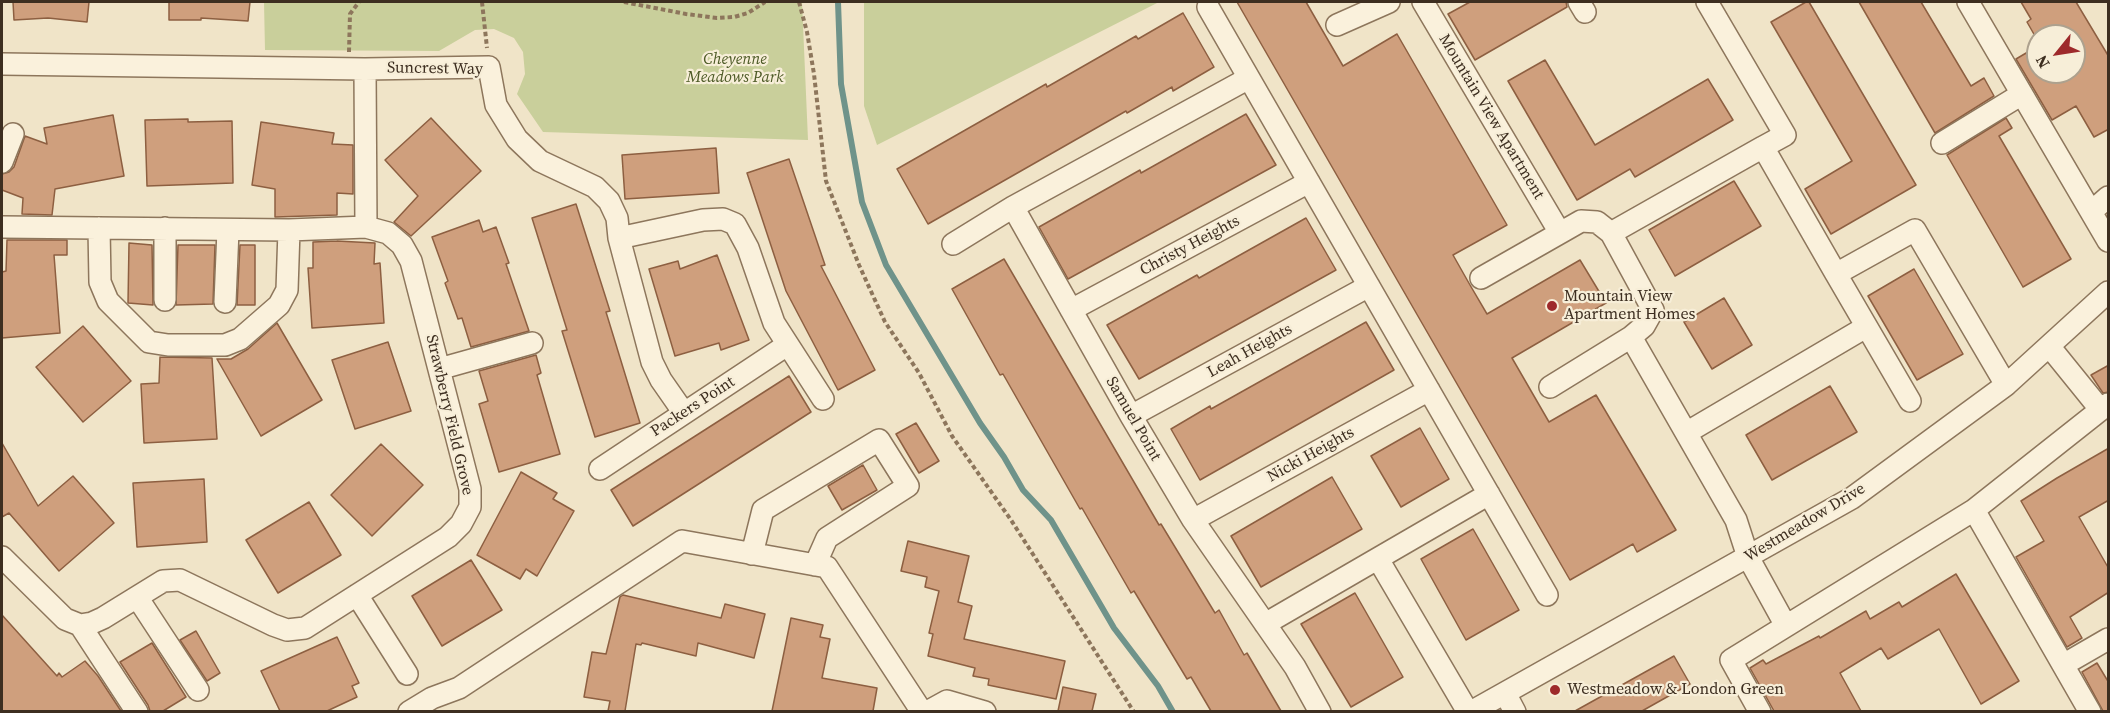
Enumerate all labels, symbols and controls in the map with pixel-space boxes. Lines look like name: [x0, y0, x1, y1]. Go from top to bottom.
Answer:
north arrow: [2026, 24, 2086, 84]
street label: Mountain View Apartment: [1434, 31, 1548, 203]
park label: Cheyenne Meadows Park: [686, 50, 784, 88]
text: N: [2030, 51, 2055, 73]
street label: Suncrest Way: [387, 59, 483, 79]
street label: Christy Heights: [1137, 212, 1243, 280]
place label: Mountain View Apartment Homes: [1564, 287, 1696, 325]
marker: Mountain View Apartment Homes: [1545, 299, 1559, 313]
street label: Leah Heights: [1204, 320, 1296, 382]
street label: Strawberry Field Grove: [421, 333, 477, 497]
street label: Packers Point: [647, 373, 739, 441]
street label: Samuel Point: [1101, 374, 1165, 464]
street label: Nicki Heights: [1264, 423, 1358, 487]
street label: Westmeadow Drive: [1741, 479, 1869, 567]
place label: Westmeadow & London Green: [1567, 680, 1784, 700]
marker: Westmeadow & London Green: [1548, 683, 1562, 697]

